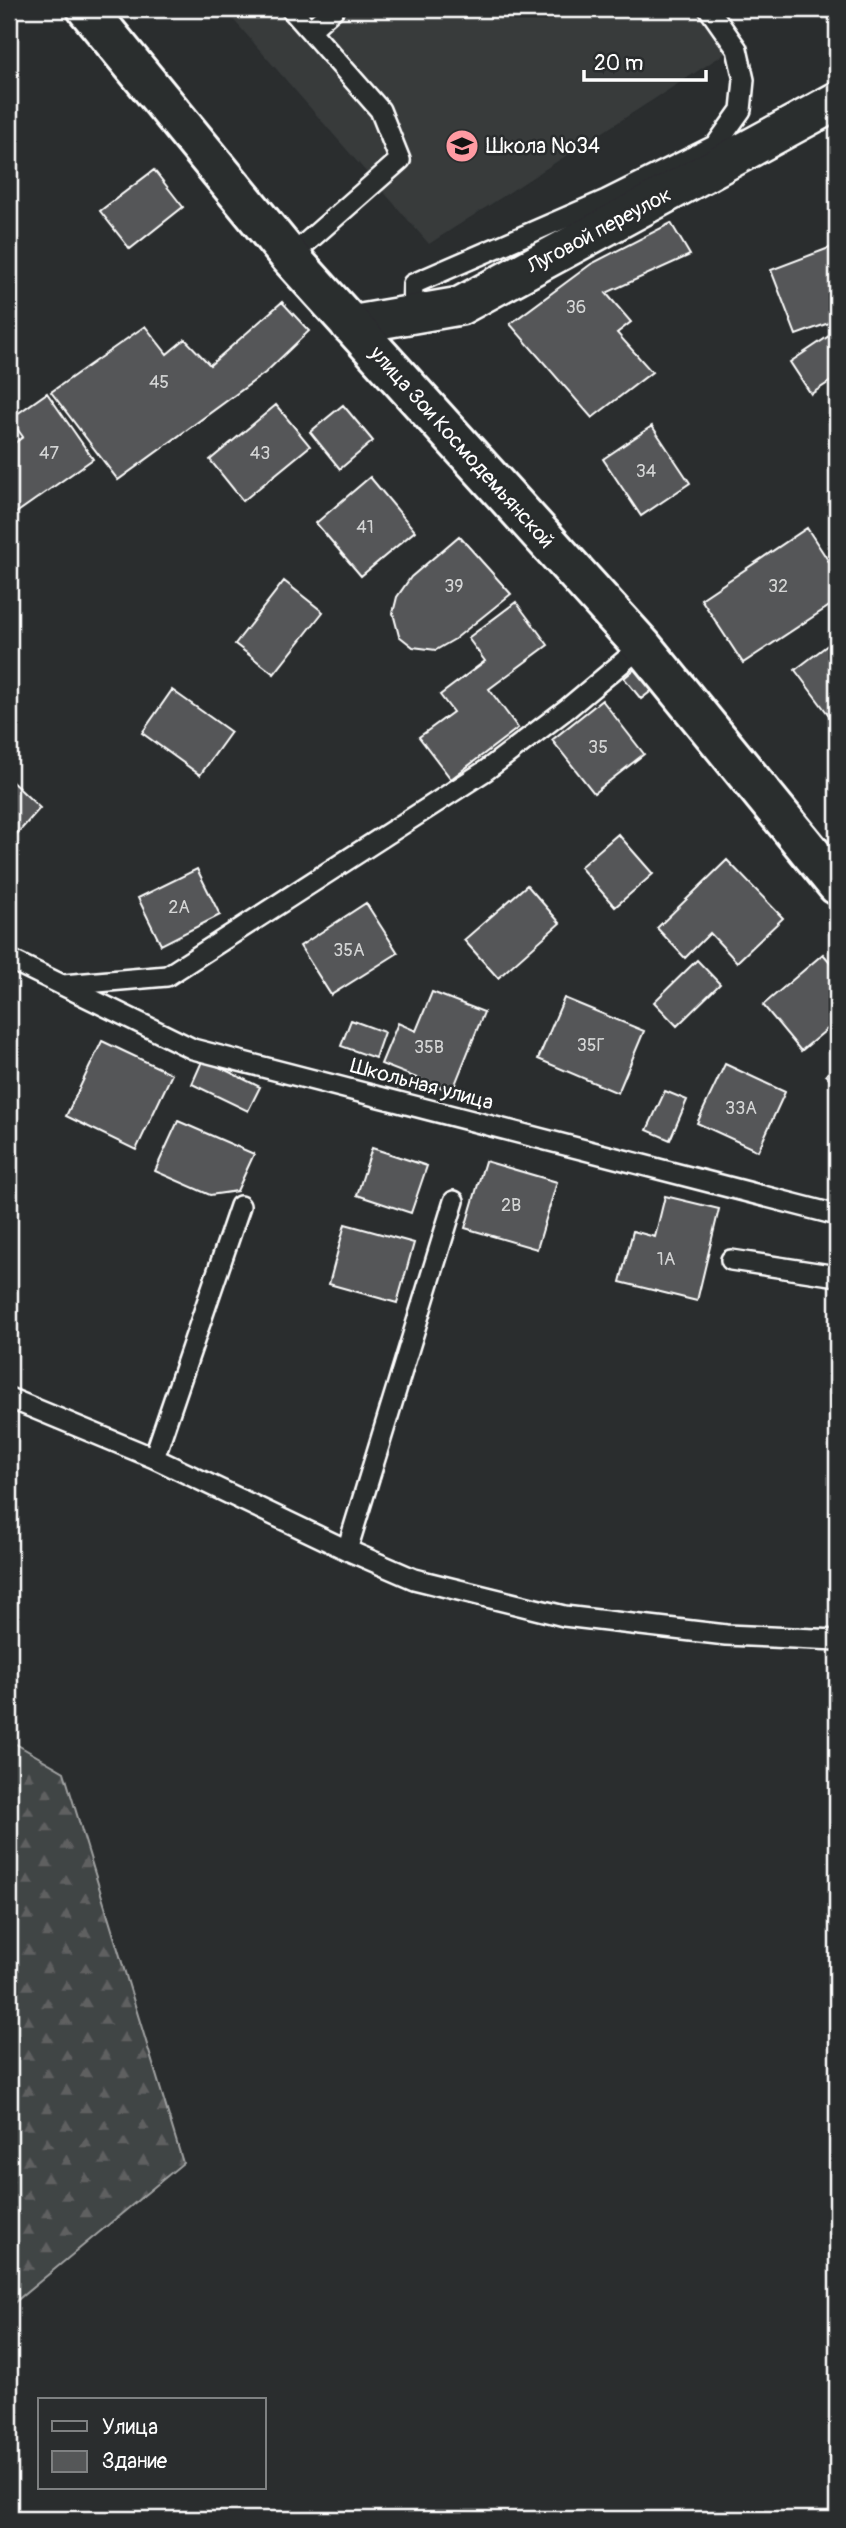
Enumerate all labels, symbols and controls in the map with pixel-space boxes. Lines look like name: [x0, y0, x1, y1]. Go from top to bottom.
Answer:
scale bar: [584, 38, 706, 82]
text: 20 m: [594, 50, 643, 77]
school or university icon: Школа №34: [443, 127, 481, 165]
place label: Школа №34: [486, 133, 600, 160]
street label: Луговой переулок: [522, 181, 676, 280]
house number: 36: [566, 296, 586, 319]
street label: улица Зои Космодемьянской: [363, 340, 560, 554]
house number: 45: [149, 371, 169, 394]
house number: 47: [39, 442, 59, 465]
house number: 43: [250, 442, 270, 465]
house number: 34: [636, 460, 657, 483]
house number: 41: [356, 516, 374, 539]
house number: 39: [444, 575, 464, 598]
house number: 32: [768, 575, 788, 598]
house number: 35: [588, 736, 608, 759]
house number: 2А: [168, 896, 190, 919]
house number: 35А: [333, 939, 365, 962]
house number: 35Г: [577, 1034, 605, 1057]
house number: 35В: [414, 1036, 444, 1059]
street label: Школьная улица: [347, 1052, 496, 1117]
house number: 33А: [725, 1097, 757, 1120]
house number: 2В: [501, 1194, 521, 1217]
house number: 1А: [657, 1248, 676, 1271]
legend: [38, 2398, 266, 2490]
text: Улица: [102, 2414, 158, 2441]
text: Здание: [102, 2448, 168, 2475]

